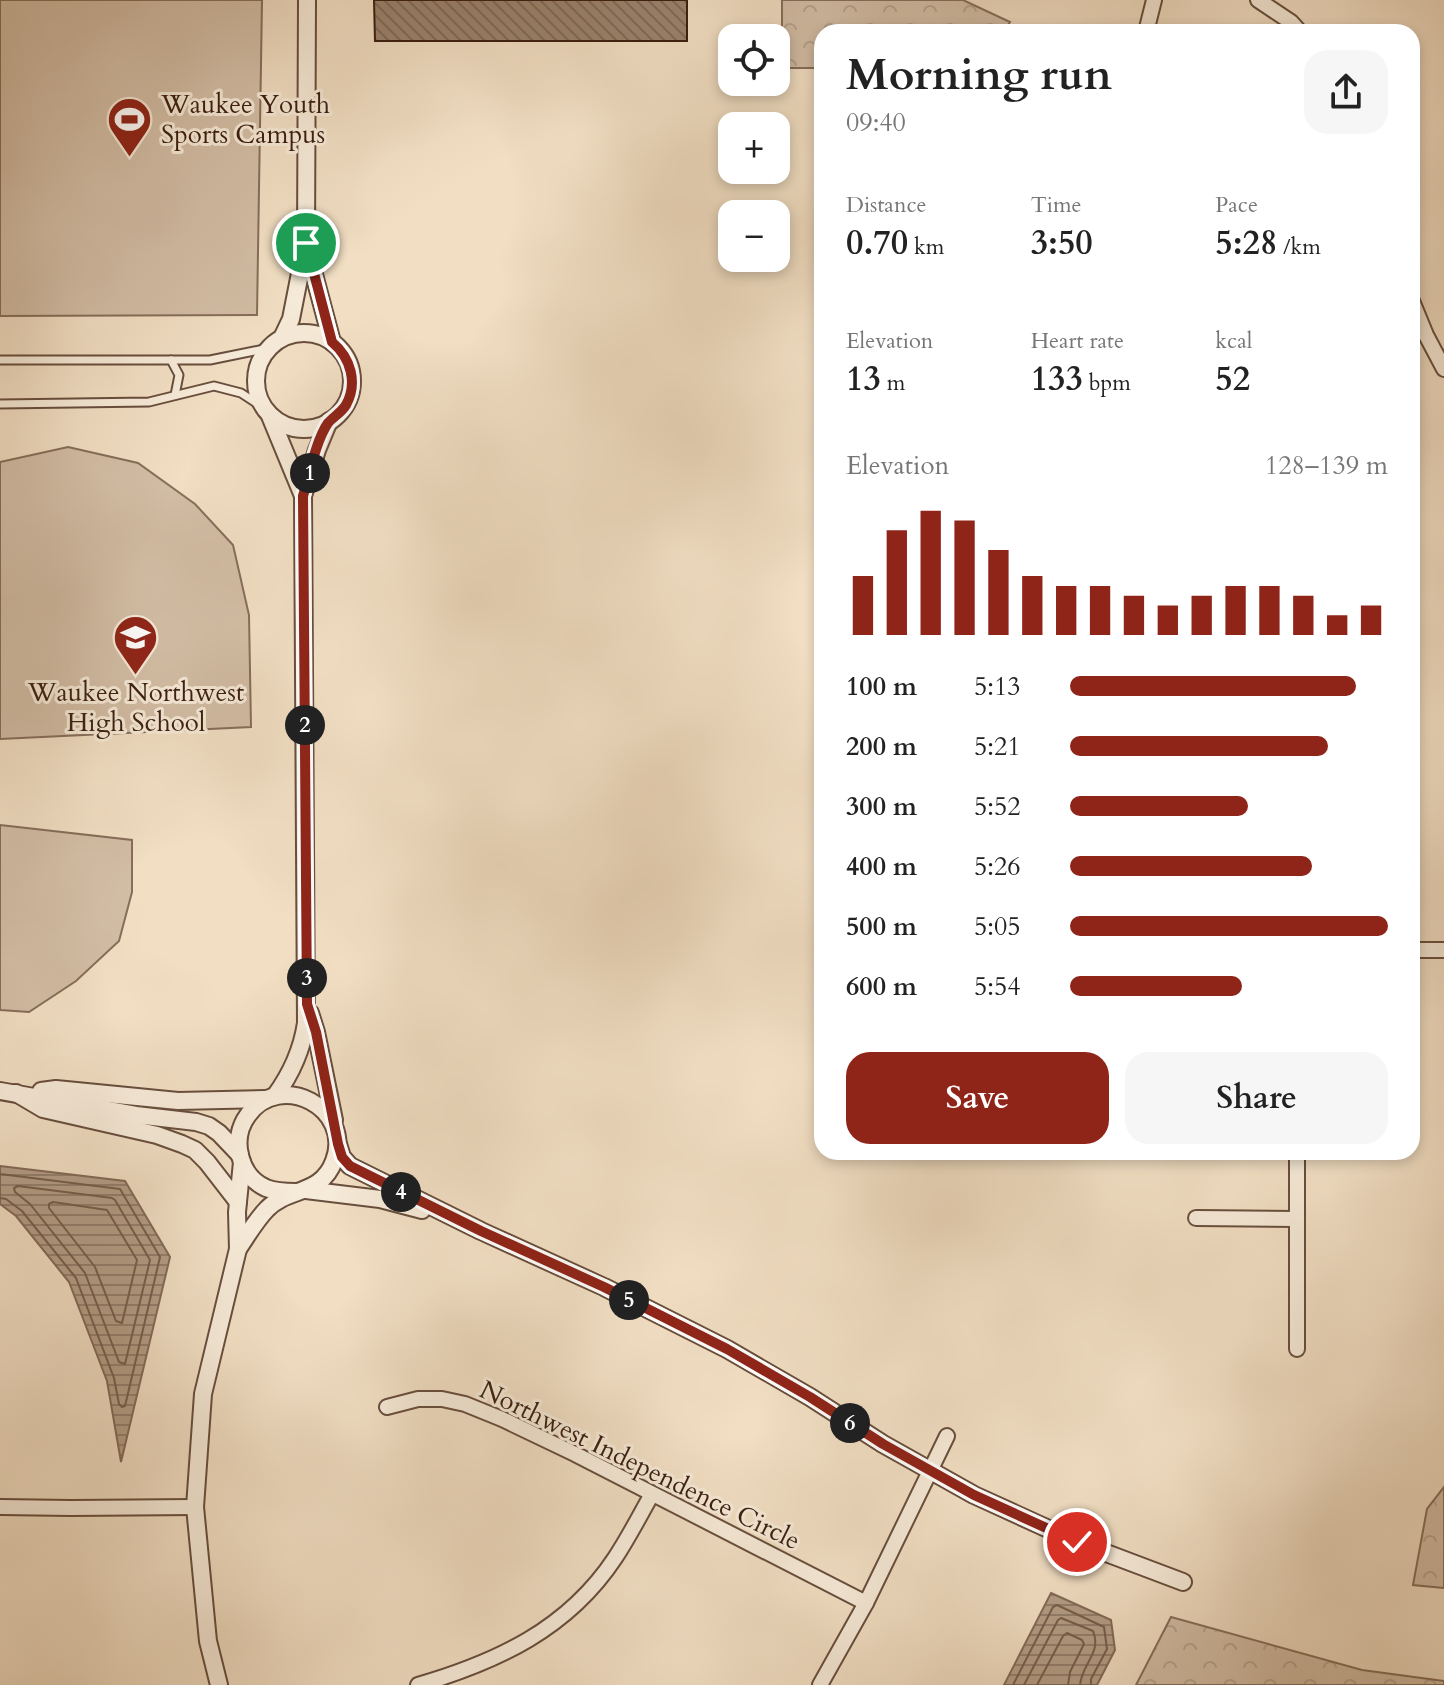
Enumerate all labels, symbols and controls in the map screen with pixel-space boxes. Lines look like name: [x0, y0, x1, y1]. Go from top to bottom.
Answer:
map controls: [718, 24, 790, 272]
button: locate: [718, 24, 790, 96]
text: Morning run: [846, 45, 1112, 105]
button: share: [1304, 50, 1388, 134]
place label: Waukee Youth Sports Campus: [160, 87, 330, 152]
sports icon: Waukee Youth Sports Campus: [106, 95, 154, 158]
text: 09:40: [846, 105, 906, 140]
button: +: [718, 112, 790, 184]
text: Distance: [846, 190, 926, 220]
text: Time: [1031, 190, 1082, 220]
text: Pace: [1215, 190, 1258, 220]
button: −: [718, 200, 790, 272]
pin: [272, 209, 340, 277]
text: 0.70: [846, 220, 908, 266]
text: 3:50: [1031, 220, 1093, 266]
text: 5:28: [1215, 220, 1277, 266]
icon: arrive: [284, 221, 328, 265]
text: km: [908, 232, 944, 262]
text: /km: [1277, 232, 1321, 262]
text: Elevation: [846, 326, 933, 356]
text: Heart rate: [1031, 326, 1124, 356]
text: kcal: [1215, 326, 1252, 356]
text: 13: [846, 356, 881, 402]
text: 133: [1031, 356, 1083, 402]
text: 52: [1215, 356, 1250, 402]
text: m: [881, 368, 905, 398]
text: bpm: [1083, 368, 1131, 398]
text: Elevation: [846, 448, 949, 483]
text: 128–139 m: [1265, 448, 1388, 483]
pin: 1: [290, 453, 330, 493]
text: 1: [304, 458, 316, 488]
school or university icon: Waukee Northwest High School: [112, 613, 160, 676]
text: 100 m: [846, 669, 917, 704]
text: 5:13: [974, 669, 1021, 704]
place label: Waukee Northwest High School: [27, 675, 244, 740]
pin: 2: [285, 705, 325, 745]
text: 2: [299, 710, 311, 740]
text: 200 m: [846, 729, 917, 764]
text: 5:21: [974, 729, 1021, 764]
text: 300 m: [846, 789, 917, 824]
text: 5:52: [974, 789, 1021, 824]
text: 400 m: [846, 849, 917, 884]
text: 5:26: [974, 849, 1021, 884]
text: 500 m: [846, 909, 917, 944]
text: 5:05: [974, 909, 1021, 944]
pin: 3: [287, 958, 327, 998]
text: 3: [301, 963, 313, 993]
text: 600 m: [846, 969, 917, 1004]
text: 5:54: [974, 969, 1021, 1004]
button: Save: [846, 1052, 1109, 1144]
button: Share: [1125, 1052, 1388, 1144]
pin: 4: [381, 1172, 421, 1212]
text: 4: [395, 1177, 407, 1207]
pin: 5: [609, 1280, 649, 1320]
text: 5: [623, 1285, 635, 1315]
street label: Northwest Independence Circle: [474, 1372, 806, 1558]
pin: 6: [830, 1403, 870, 1443]
text: 6: [844, 1408, 856, 1438]
pin: [1043, 1508, 1111, 1576]
icon: check: [1055, 1520, 1099, 1564]

